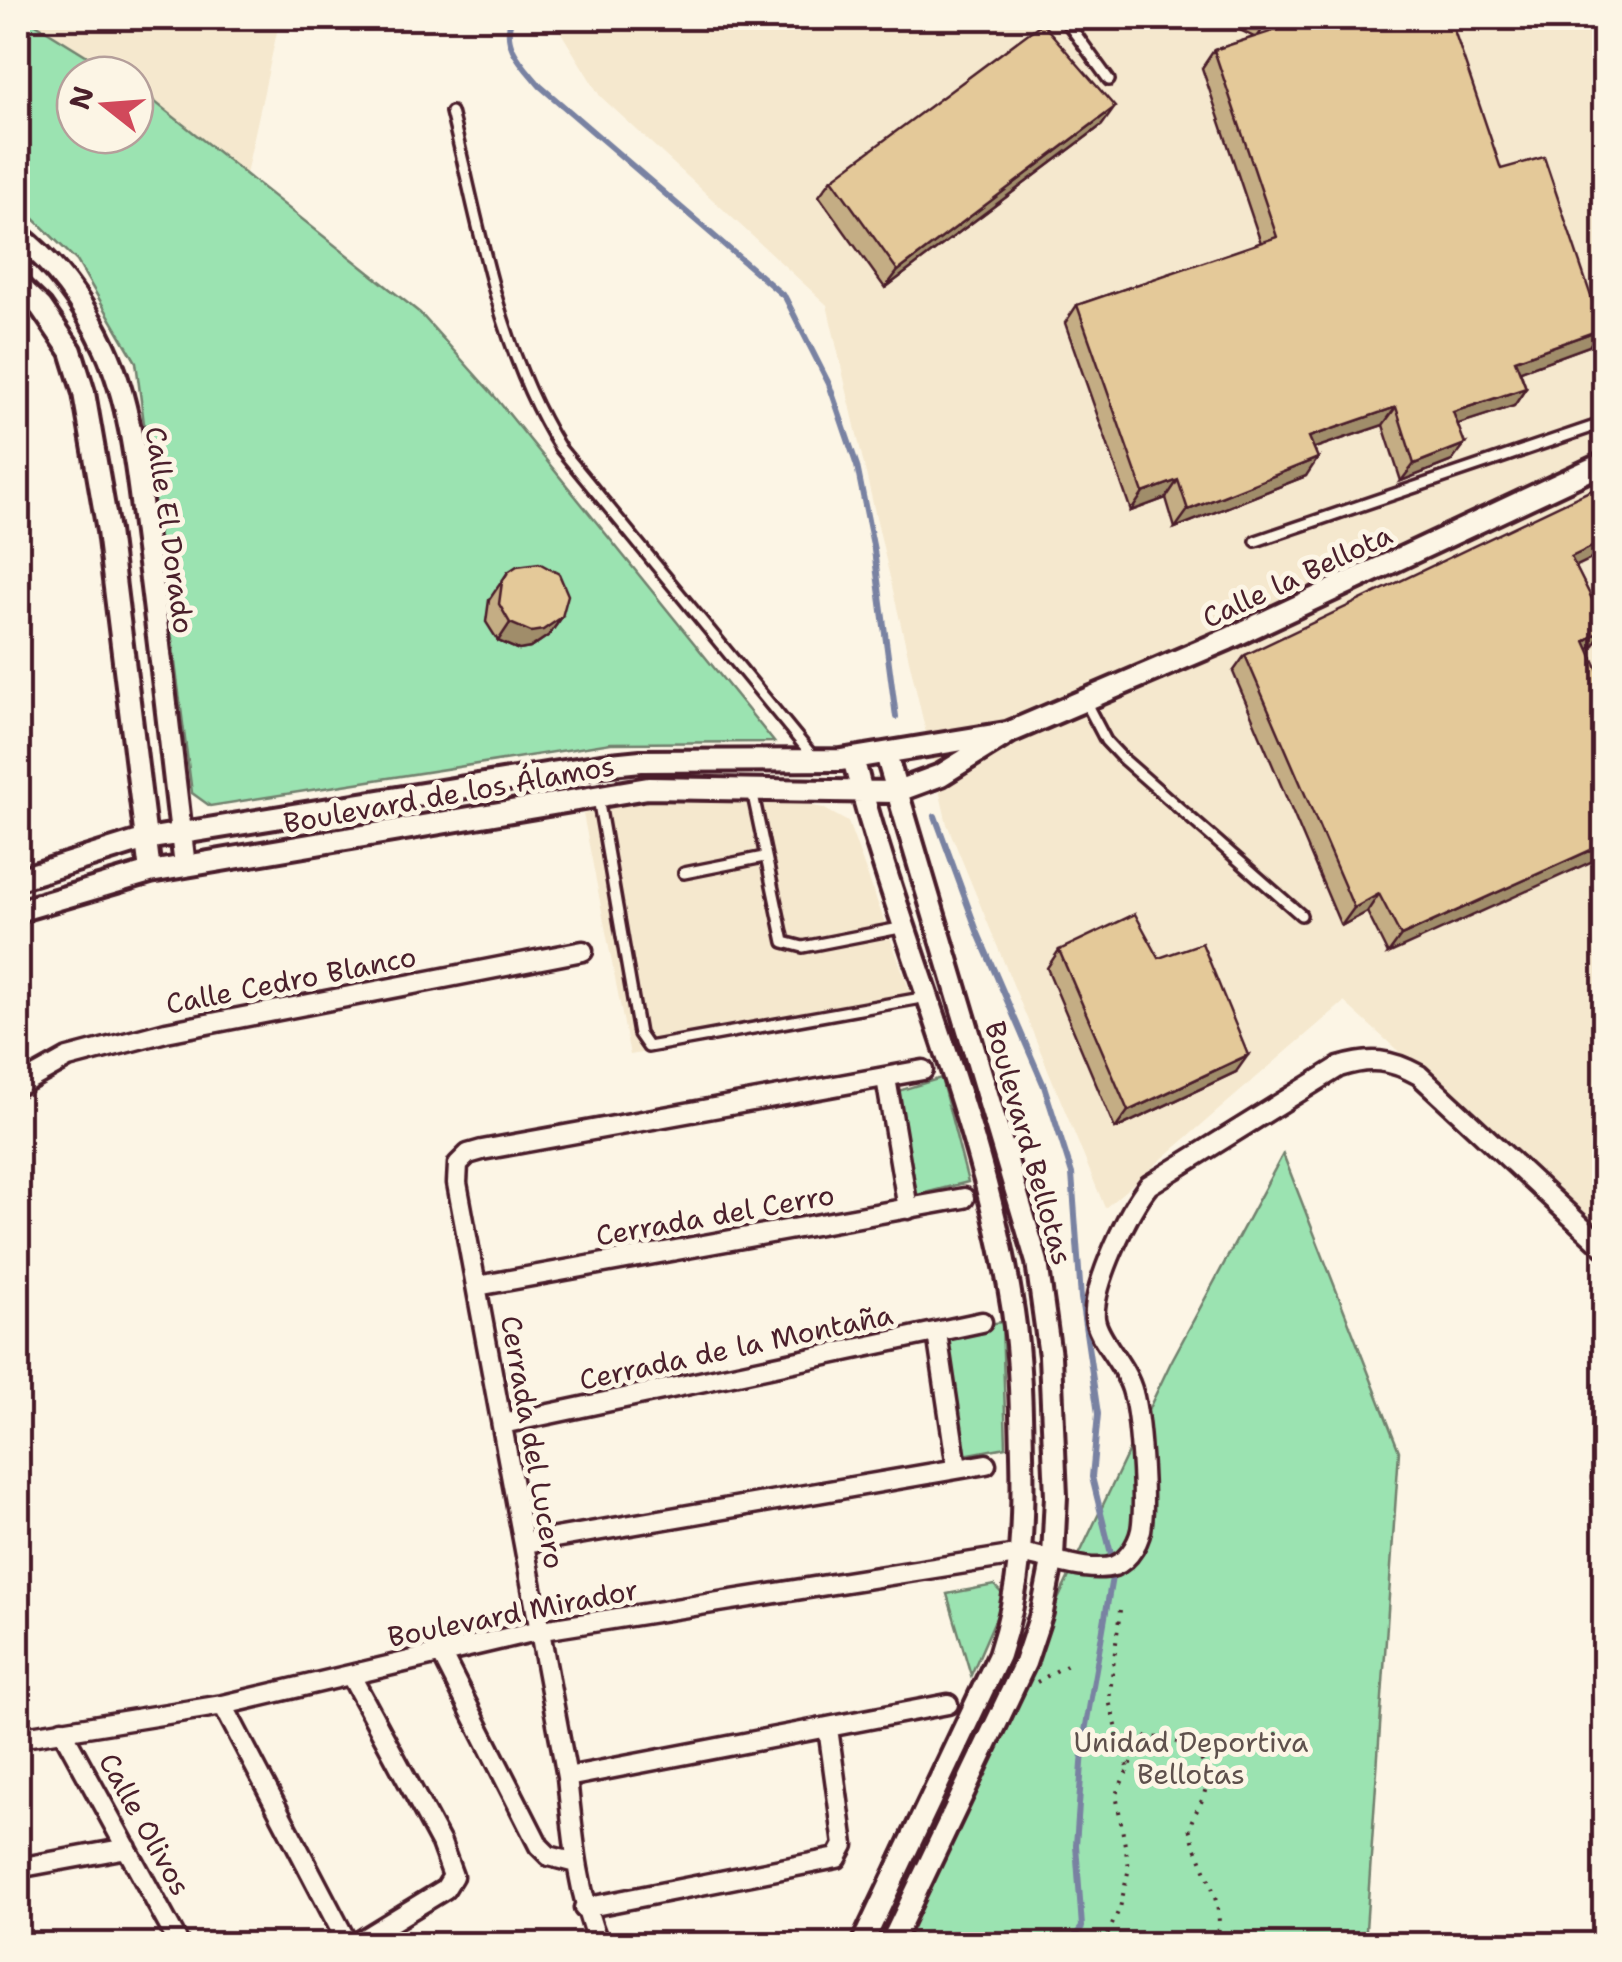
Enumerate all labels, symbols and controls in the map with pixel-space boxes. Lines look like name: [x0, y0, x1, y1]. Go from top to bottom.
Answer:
north arrow: [55, 55, 155, 155]
text: N: [60, 82, 103, 114]
street label: Calle El Dorado: [137, 424, 203, 636]
street label: Calle la Bellota: [1196, 515, 1398, 637]
street label: Boulevard de los Álamos: [281, 746, 617, 842]
street label: Calle Cedro Blanco: [163, 937, 419, 1023]
street label: Boulevard Bellotas: [976, 1017, 1082, 1269]
street label: Cerrada del Cerro: [593, 1175, 837, 1255]
street label: Cerrada de la Montaña: [576, 1295, 896, 1399]
street label: Cerrada del Lucero: [492, 1312, 574, 1572]
street label: Boulevard Mirador: [385, 1570, 641, 1656]
park label: Unidad Deportiva Bellotas: [1074, 1723, 1308, 1793]
street label: Calle Olivos: [90, 1746, 200, 1902]

